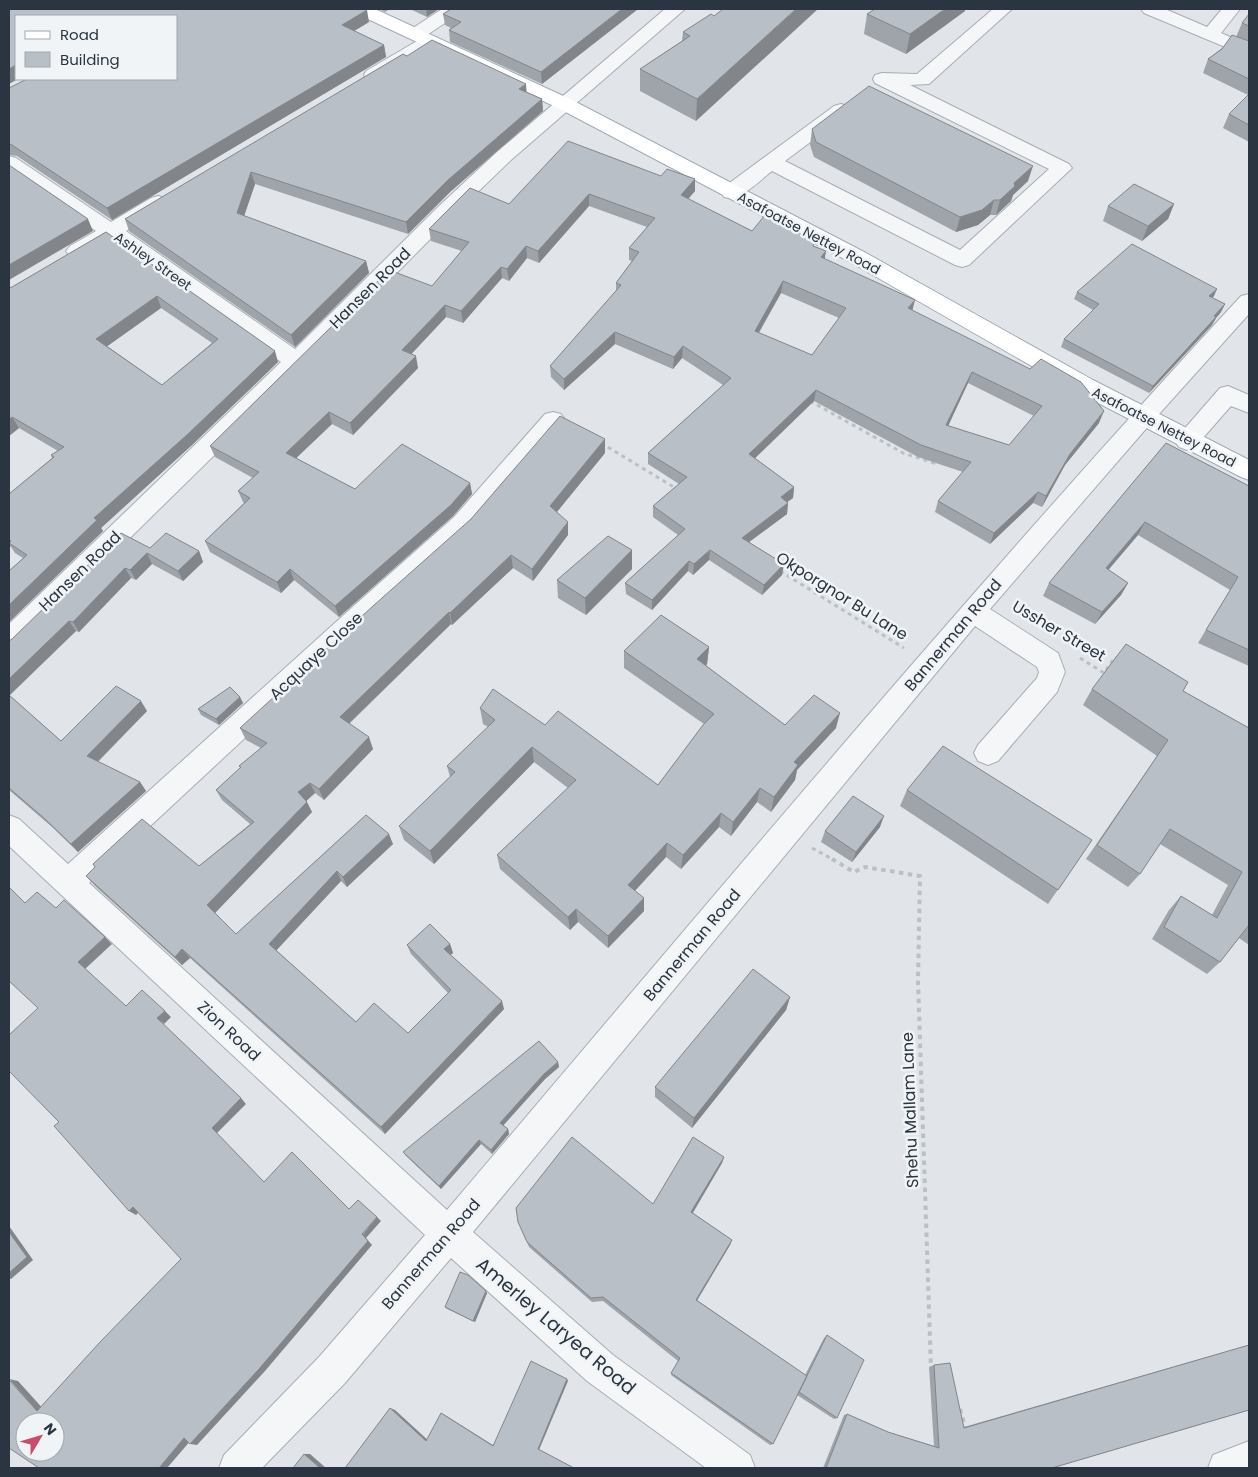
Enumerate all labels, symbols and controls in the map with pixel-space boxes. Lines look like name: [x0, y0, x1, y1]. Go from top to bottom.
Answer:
legend: [15, 15, 178, 80]
text: Road: [60, 24, 99, 45]
text: Building: [60, 49, 120, 70]
street label: Asafoatse Nettey Road: [734, 187, 884, 279]
street label: Ashley Street: [110, 227, 196, 295]
street label: Hansen Road: [324, 242, 416, 334]
street label: Asafoatse Nettey Road: [1088, 382, 1240, 472]
street label: Hansen Road: [34, 526, 126, 616]
street label: Okporgnor Bu Lane: [772, 546, 912, 646]
street label: Bannerman Road: [899, 574, 1007, 696]
street label: Ussher Street: [1008, 595, 1110, 667]
street label: Acquaye Close: [264, 606, 368, 705]
street label: Bannerman Road: [638, 884, 746, 1006]
street label: Zion Road: [192, 996, 266, 1066]
street label: Shehu Mallam Lane: [896, 1031, 924, 1188]
street label: Bannerman Road: [376, 1193, 486, 1315]
street label: Amerley Laryea Road: [470, 1251, 642, 1401]
north arrow: [15, 1412, 65, 1462]
text: N: [39, 1419, 61, 1439]

